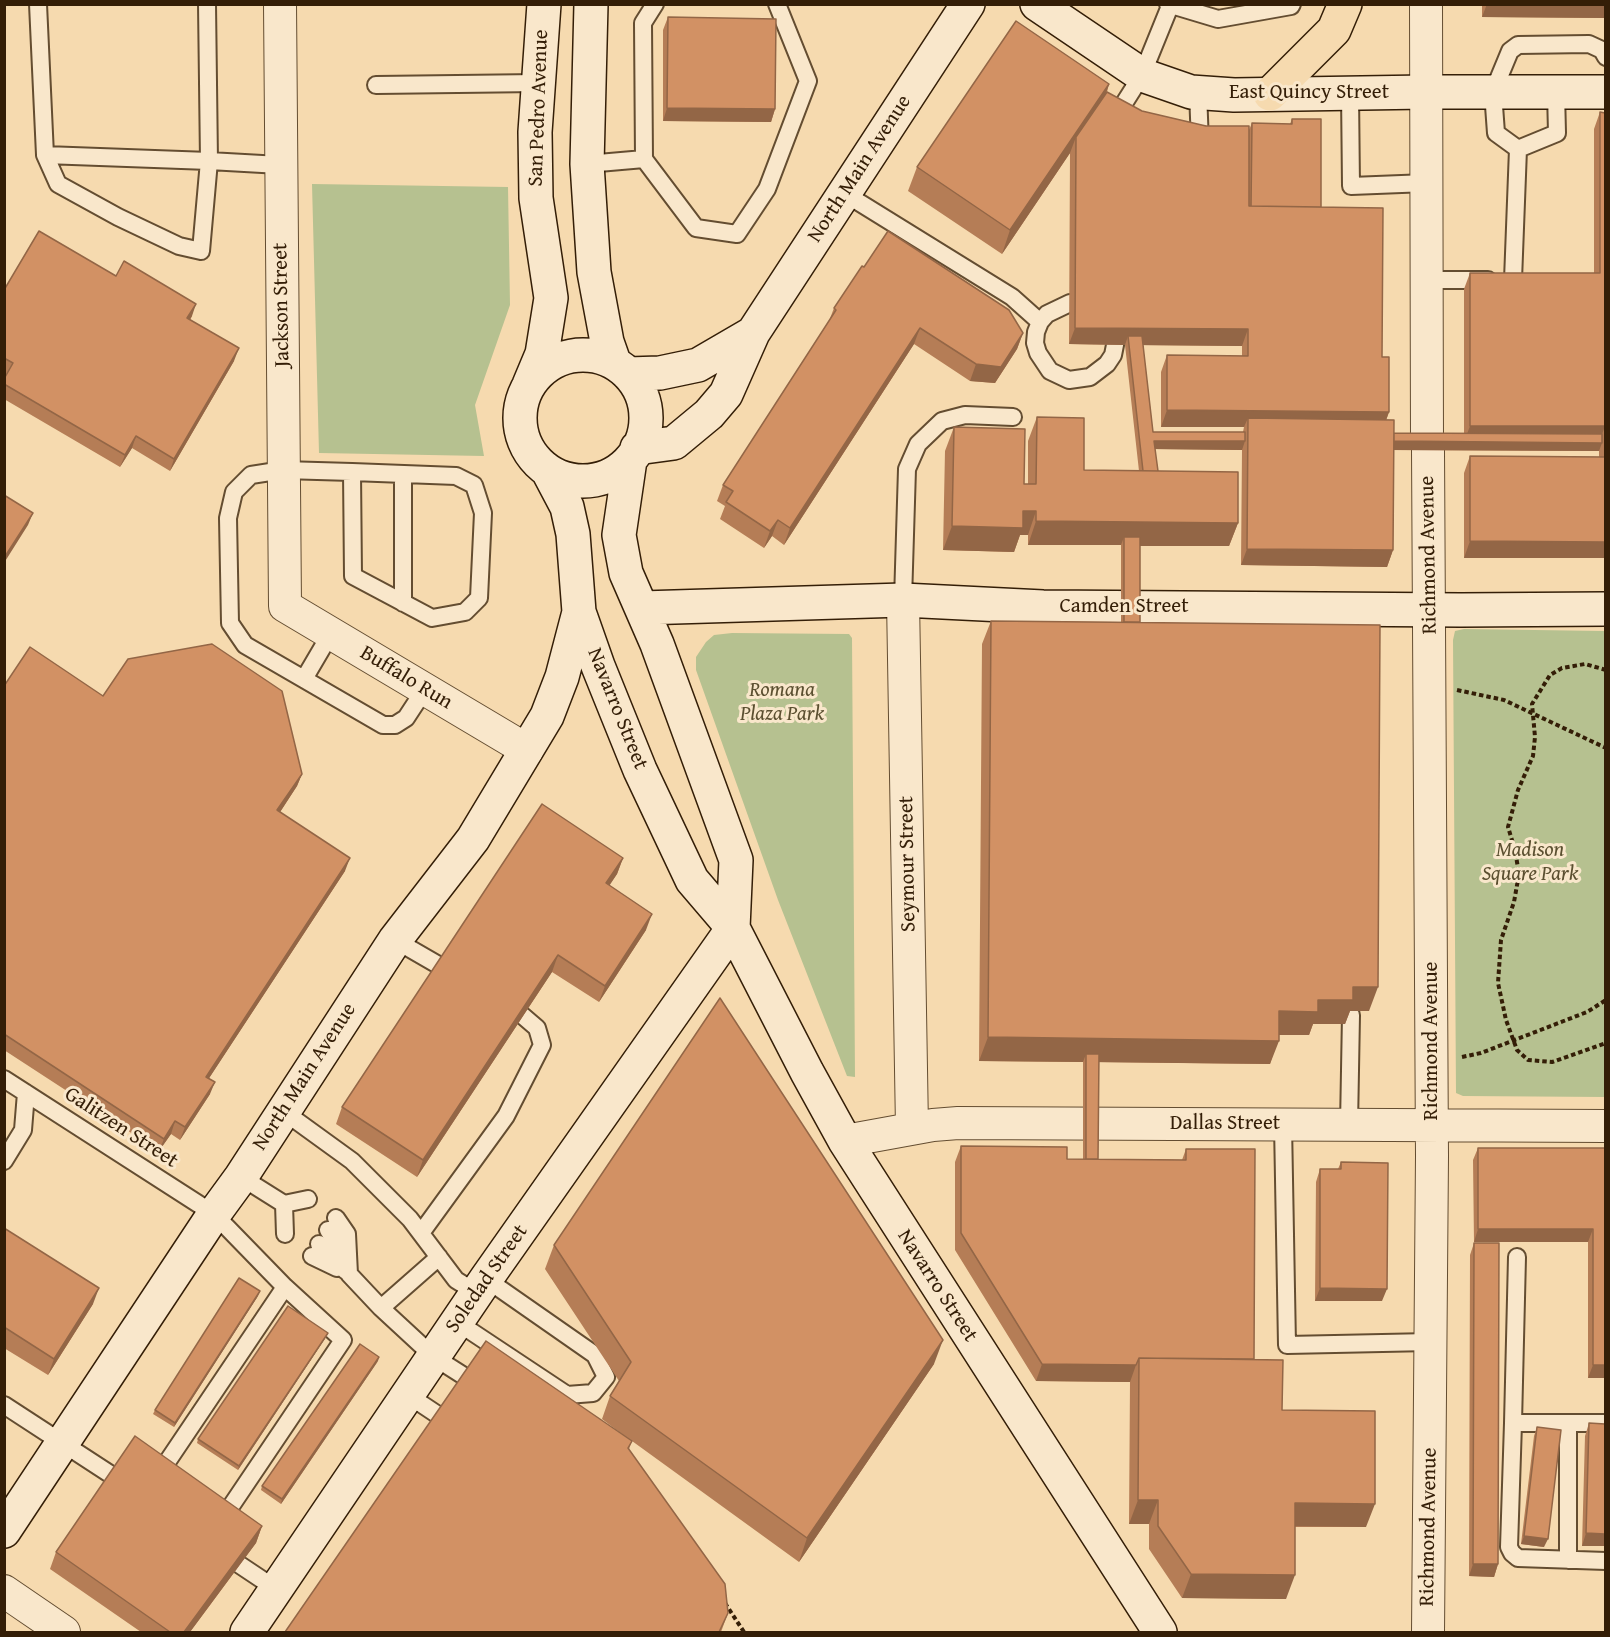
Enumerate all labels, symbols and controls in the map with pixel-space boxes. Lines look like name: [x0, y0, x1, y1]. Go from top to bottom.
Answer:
street label: San Pedro Avenue: [524, 29, 554, 187]
street label: East Quincy Street: [1229, 80, 1389, 106]
street label: North Main Avenue: [803, 90, 917, 248]
street label: Jackson Street: [268, 242, 296, 368]
street label: Richmond Avenue: [1415, 475, 1443, 635]
street label: Camden Street: [1059, 594, 1189, 620]
street label: Buffalo Run: [355, 641, 457, 715]
street label: Navarro Street: [581, 645, 653, 773]
park label: Romana Plaza Park: [740, 678, 824, 728]
street label: Seymour Street: [894, 796, 922, 932]
park label: Madison Square Park: [1482, 838, 1578, 888]
street label: Richmond Avenue: [1419, 962, 1445, 1120]
street label: North Main Avenue: [248, 998, 362, 1156]
street label: Galitzen Street: [60, 1082, 182, 1174]
street label: Dallas Street: [1170, 1111, 1280, 1137]
street label: Soledad Street: [440, 1220, 534, 1338]
street label: Navarro Street: [891, 1225, 983, 1347]
street label: Richmond Avenue: [1415, 1447, 1443, 1607]

